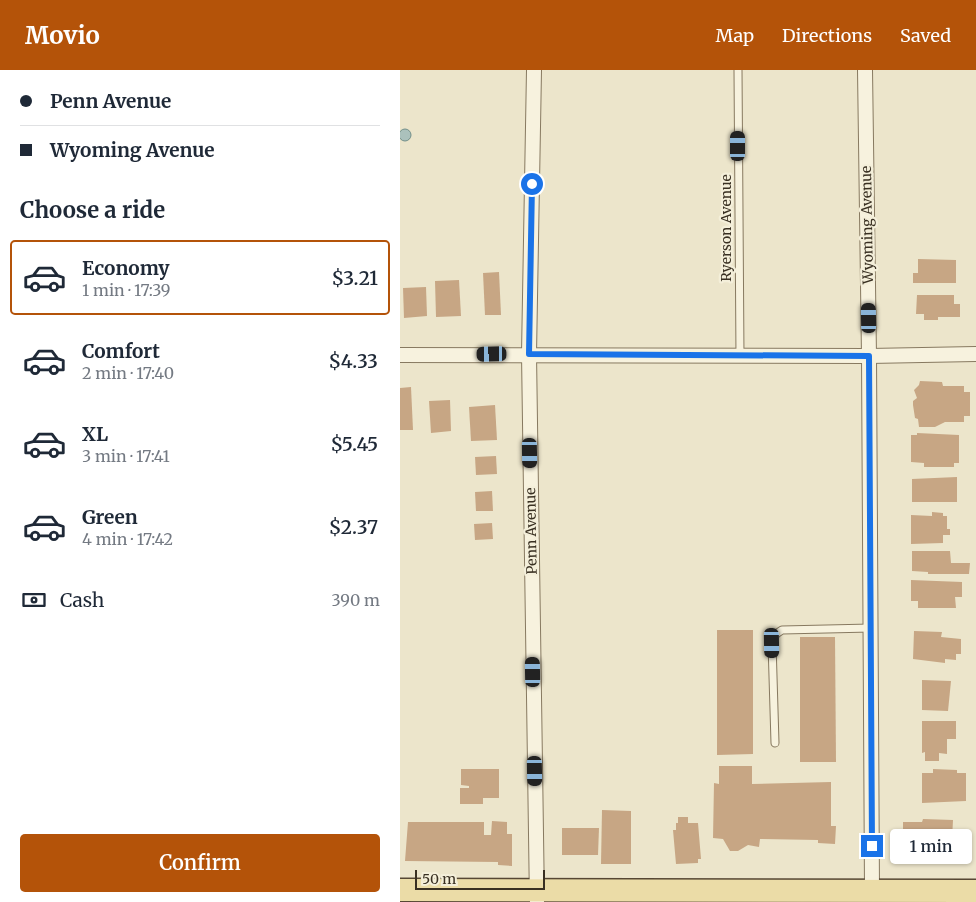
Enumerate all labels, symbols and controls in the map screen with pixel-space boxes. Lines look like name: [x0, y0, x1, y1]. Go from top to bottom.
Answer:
text: Movio: [25, 20, 100, 51]
text: Map: [716, 24, 754, 47]
text: Directions: [782, 24, 872, 47]
text: Saved: [900, 24, 951, 47]
text: Penn Avenue: [50, 89, 171, 113]
car: [730, 131, 745, 161]
text: Wyoming Avenue: [50, 138, 215, 162]
street label: Wyoming Avenue: [857, 166, 877, 285]
route start: [521, 173, 543, 195]
street label: Ryerson Avenue: [717, 174, 735, 282]
text: Choose a ride: [20, 196, 165, 224]
icon: car: [22, 255, 67, 300]
text: Economy: [82, 256, 170, 280]
text: $3.21: [331, 266, 378, 290]
text: 1 min · 17:39: [82, 280, 171, 300]
car: [861, 303, 876, 333]
icon: car: [22, 338, 67, 383]
text: Comfort: [82, 339, 160, 363]
car: [476, 346, 507, 362]
text: $4.33: [328, 349, 378, 373]
text: 2 min · 17:40: [82, 363, 174, 383]
icon: car: [22, 421, 67, 466]
text: XL: [82, 422, 108, 446]
text: $5.45: [330, 432, 378, 456]
car: [522, 438, 537, 468]
text: 3 min · 17:41: [82, 446, 170, 466]
street label: Penn Avenue: [521, 487, 541, 575]
icon: car: [22, 504, 67, 549]
text: Green: [82, 505, 138, 529]
text: $2.37: [329, 515, 378, 539]
text: 4 min · 17:42: [82, 529, 173, 549]
icon: cash: [20, 586, 48, 614]
text: Cash: [60, 588, 104, 612]
text: 390 m: [332, 590, 380, 610]
car: [764, 628, 779, 658]
car: [525, 657, 540, 687]
car: [527, 756, 542, 786]
callout: 1 min: [890, 828, 972, 864]
button: Confirm: [20, 834, 380, 892]
route end: [861, 835, 883, 857]
text: 1 min: [909, 836, 953, 856]
scale bar: [415, 867, 545, 890]
text: 50 m: [422, 870, 456, 888]

